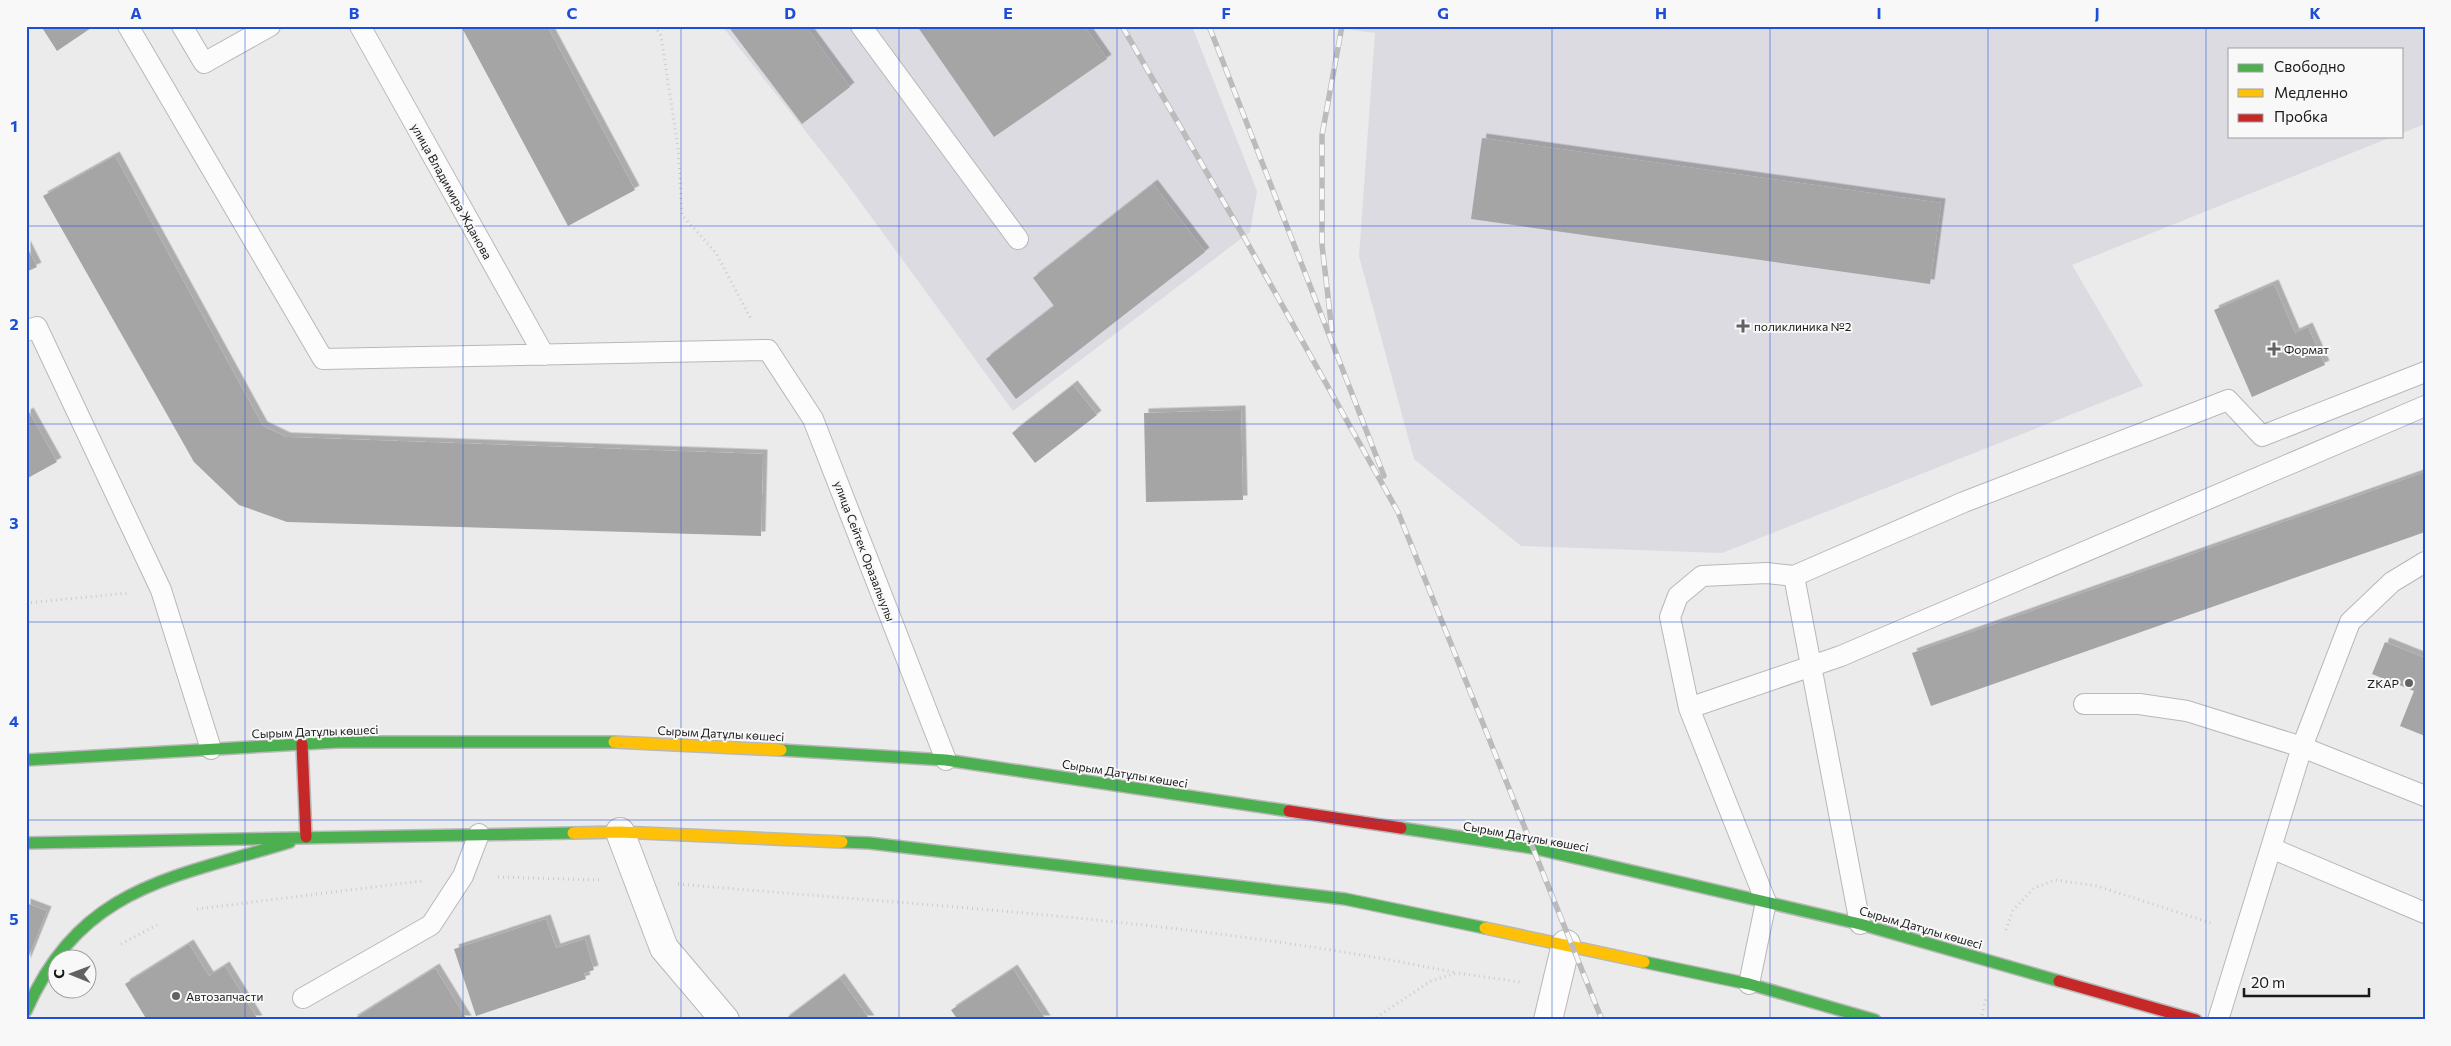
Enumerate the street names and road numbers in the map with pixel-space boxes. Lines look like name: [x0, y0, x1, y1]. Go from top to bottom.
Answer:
street label: улица Владимира Жданова: [409, 121, 495, 261]
street label: улица Сейтек Оразалыулы: [832, 479, 898, 623]
street label: Сырым Датұлы көшесі: [251, 722, 379, 740]
street label: Сырым Датұлы көшесі: [657, 723, 785, 743]
street label: Сырым Датұлы көшесі: [1061, 756, 1189, 790]
street label: Сырым Датұлы көшесі: [1462, 818, 1590, 854]
street label: Сырым Датұлы көшесі: [1858, 903, 1984, 951]

